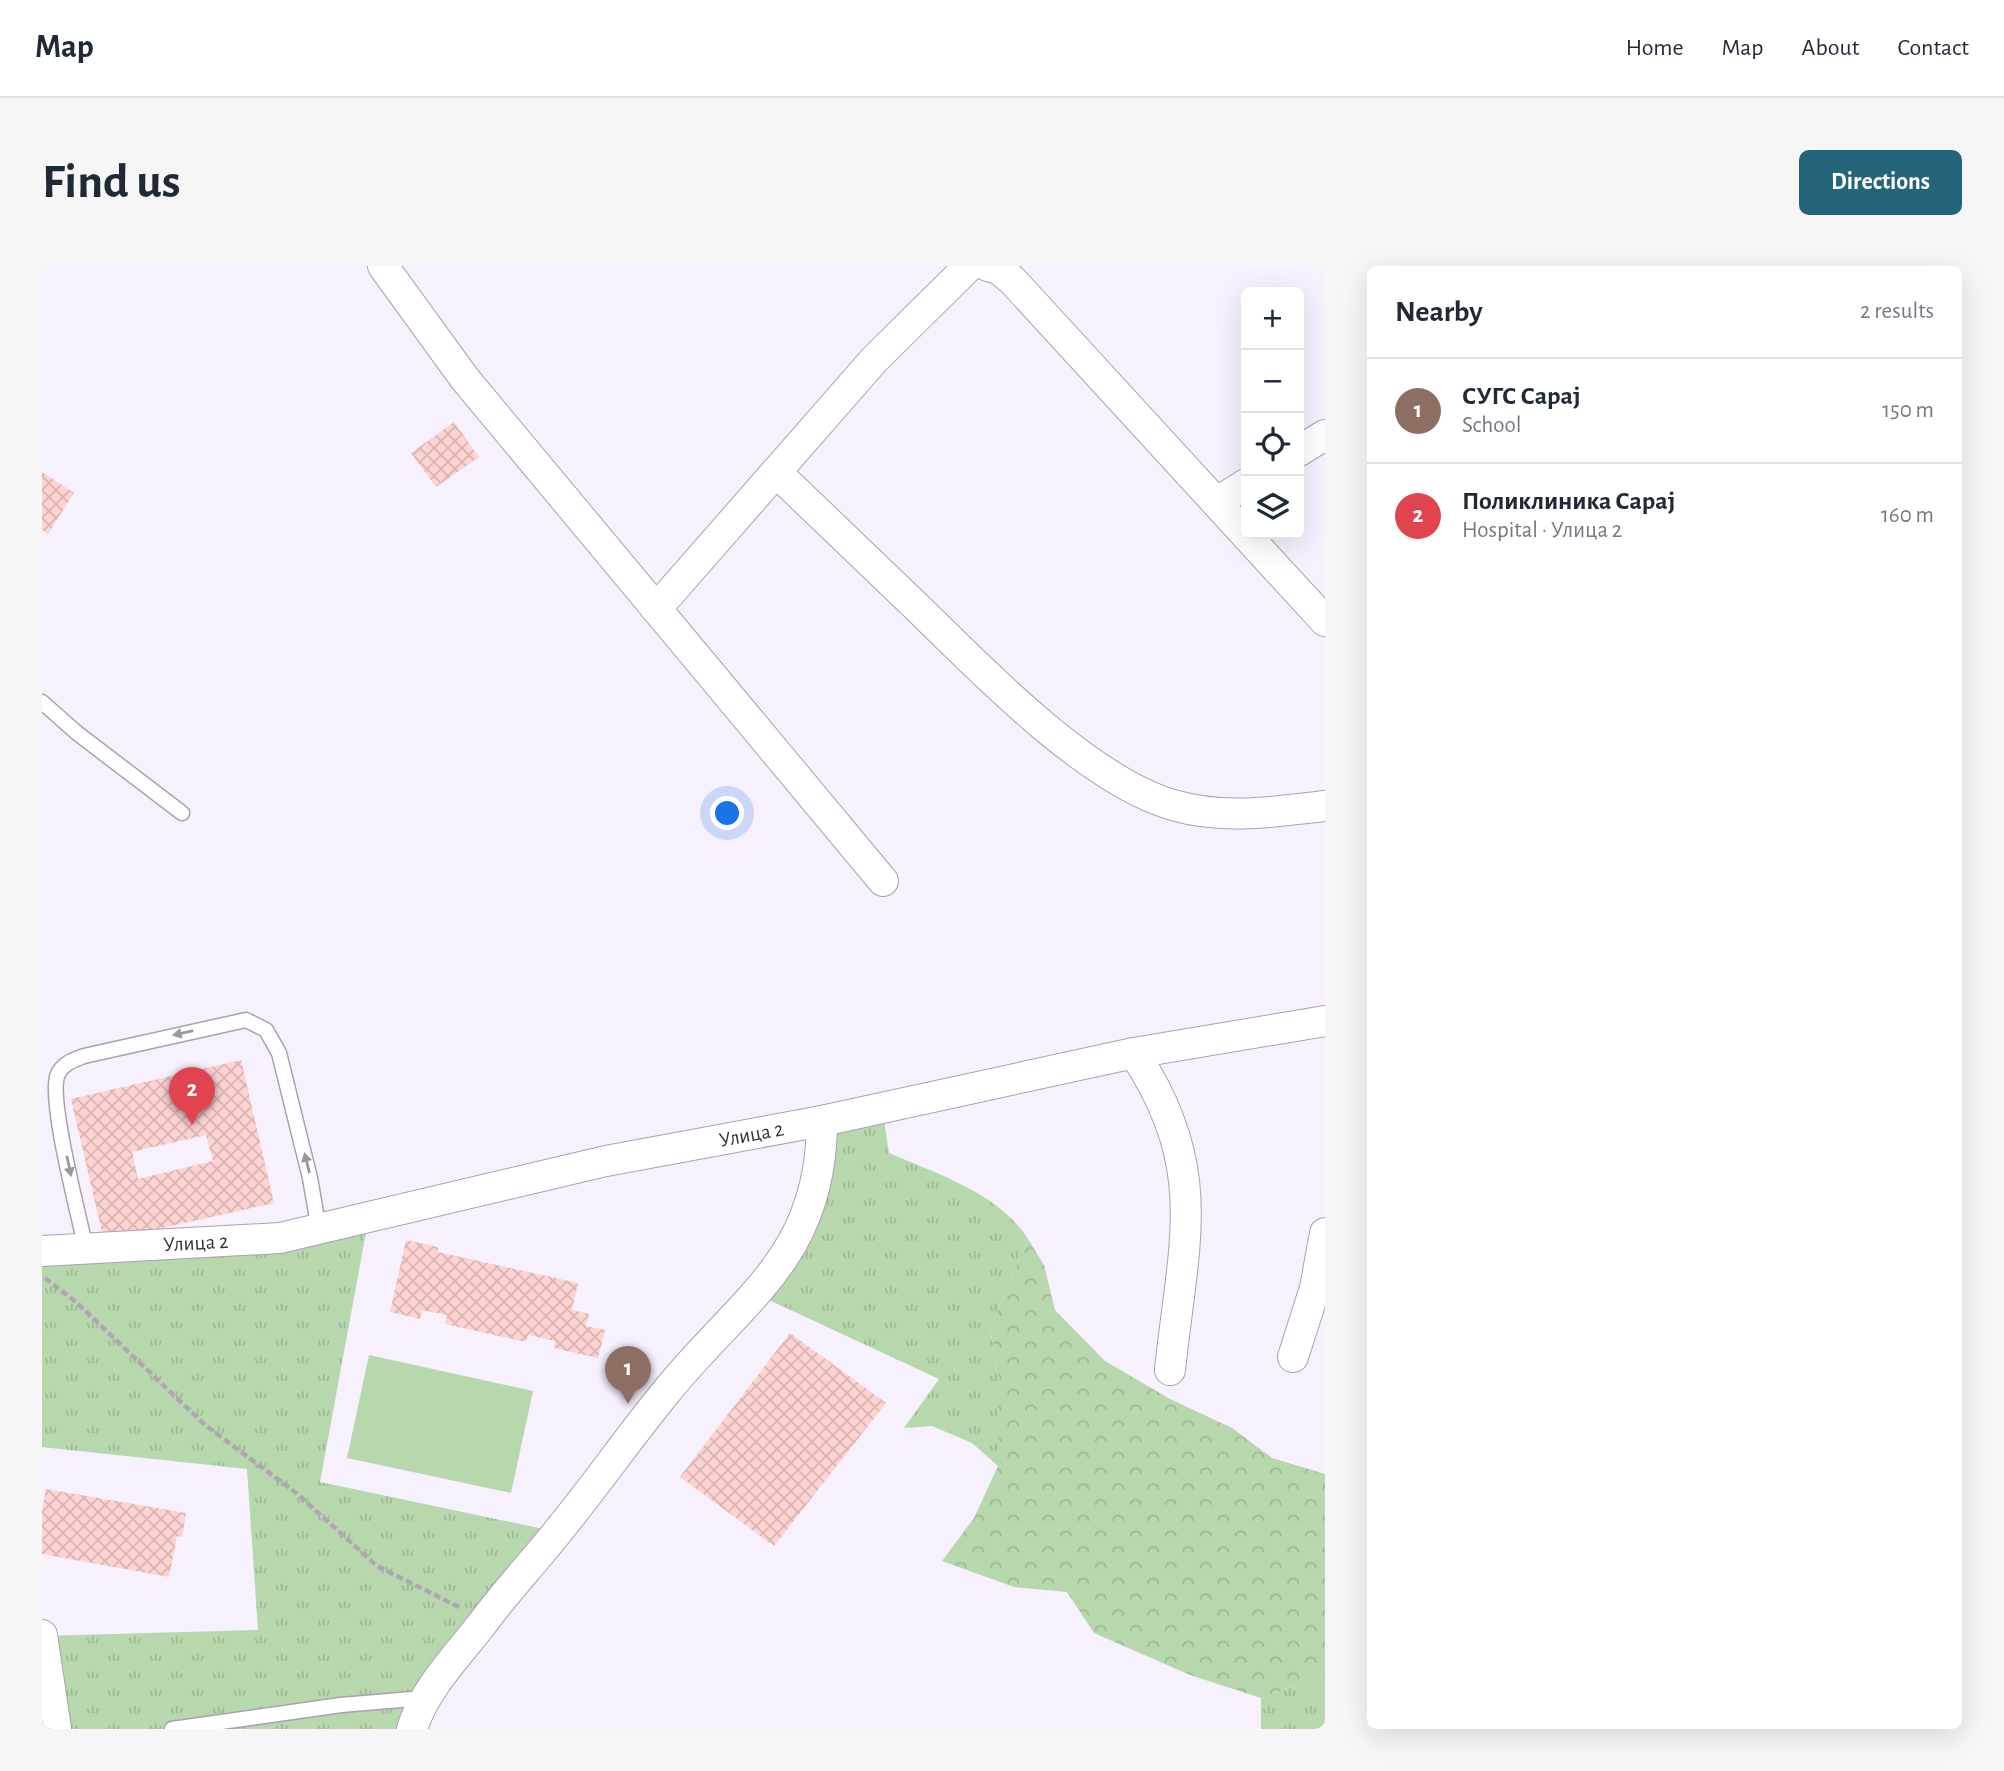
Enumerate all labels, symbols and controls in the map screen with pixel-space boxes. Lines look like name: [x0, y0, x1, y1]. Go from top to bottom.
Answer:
text: Map: [35, 31, 94, 64]
text: Home: [1626, 36, 1684, 60]
text: Map: [1722, 36, 1764, 60]
text: About: [1802, 36, 1859, 60]
text: Contact: [1897, 36, 1969, 60]
button: Directions: [1799, 150, 1962, 215]
text: Find us: [42, 158, 181, 207]
map controls: [1241, 287, 1304, 539]
button: +: [1241, 287, 1304, 350]
text: Nearby: [1395, 297, 1483, 327]
text: 2 results: [1860, 300, 1934, 323]
button: −: [1241, 350, 1304, 413]
text: СУГС Сарај: [1462, 383, 1581, 409]
text: 1: [1414, 399, 1422, 422]
text: 150 m: [1882, 399, 1934, 422]
button: locate: [1241, 413, 1304, 476]
text: School: [1462, 414, 1521, 437]
button: layers: [1241, 476, 1304, 539]
text: Поликлиника Сарај: [1462, 488, 1675, 514]
text: 2: [1413, 504, 1423, 527]
text: 160 m: [1881, 504, 1934, 527]
text: Hospital · Улица 2: [1462, 519, 1622, 542]
your location: [710, 796, 744, 830]
one-way arrow: [172, 1028, 194, 1039]
pin: 2: [169, 1067, 215, 1125]
street label: Улица 2: [717, 1118, 785, 1150]
one-way arrow: [301, 1152, 312, 1174]
one-way arrow: [64, 1155, 75, 1177]
street label: Улица 2: [163, 1230, 229, 1255]
pin: 1: [605, 1346, 651, 1404]

